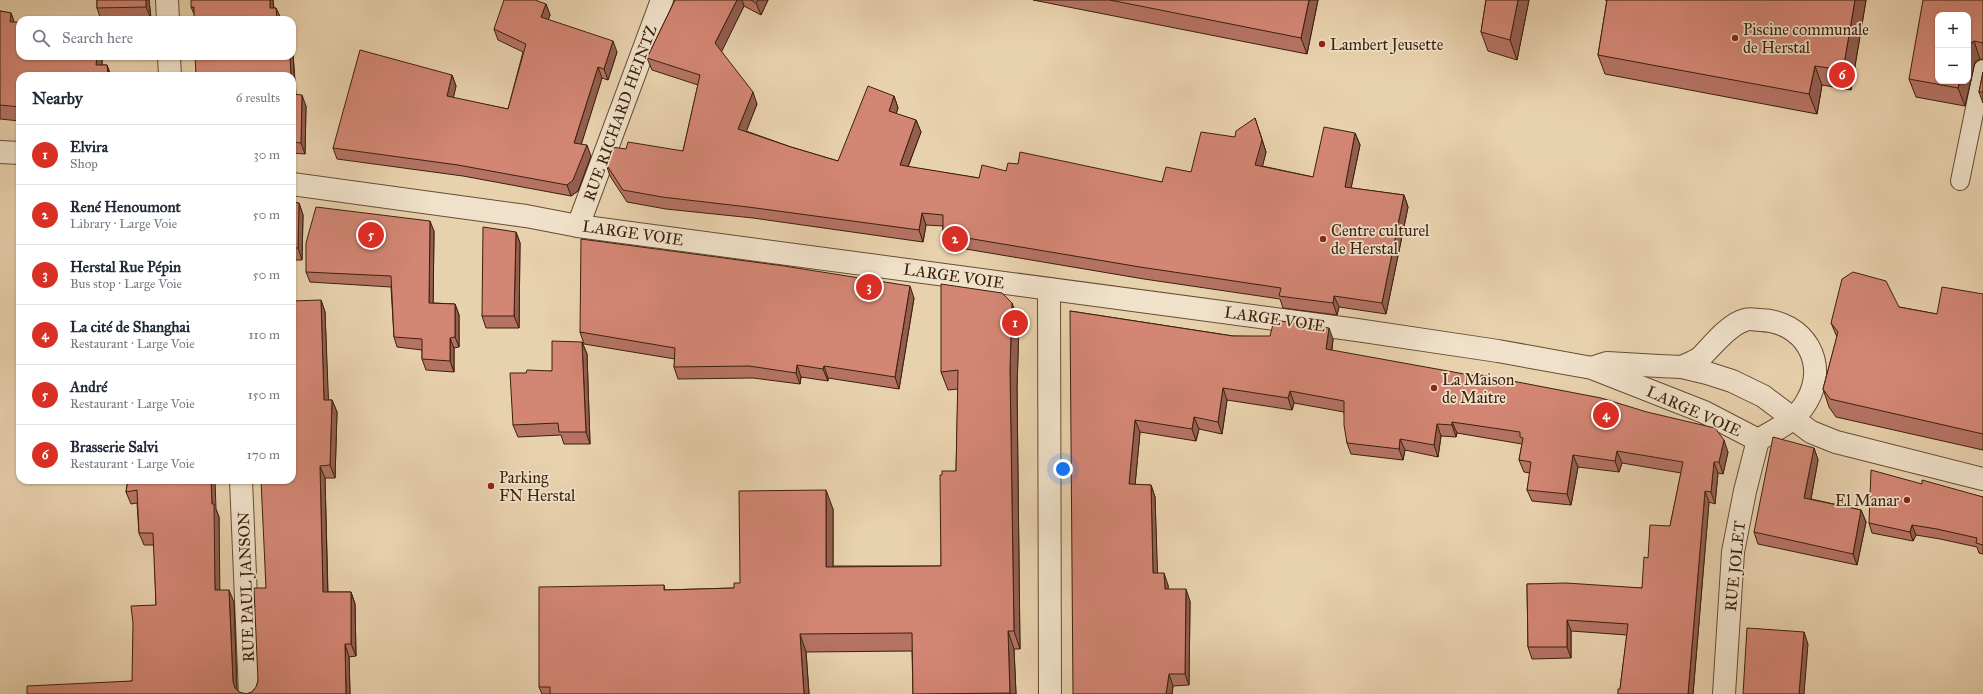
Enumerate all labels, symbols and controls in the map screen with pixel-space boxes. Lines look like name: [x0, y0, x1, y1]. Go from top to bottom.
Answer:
map controls: [1935, 12, 1971, 84]
button: +: [1935, 12, 1971, 48]
search box: [16, 16, 296, 60]
place label: Piscine communale de Herstal: [1743, 20, 1869, 57]
street label: RUE RICHARD HEINTZ: [579, 22, 661, 204]
icon: search: [30, 27, 52, 49]
text: Search here: [62, 29, 133, 47]
marker: Piscine communale de Herstal: [1730, 33, 1740, 43]
place label: Lambert Jeusette: [1330, 35, 1444, 55]
marker: Lambert Jeusette: [1317, 39, 1327, 49]
button: −: [1935, 48, 1971, 84]
pin: 6: [1829, 60, 1855, 90]
text: Nearby: [32, 88, 83, 109]
text: 6 results: [236, 90, 280, 106]
text: Elvira: [70, 138, 108, 156]
text: 1: [42, 147, 48, 163]
text: 30 m: [254, 147, 280, 163]
text: Shop: [70, 156, 98, 172]
text: René Henoumont: [70, 198, 181, 216]
text: 2: [42, 207, 48, 223]
text: 50 m: [253, 207, 280, 223]
text: Library · Large Voie: [70, 216, 177, 232]
street label: LARGE VOIE: [581, 217, 685, 249]
pin: 5: [358, 220, 384, 250]
place label: Centre culturel de Herstal: [1331, 221, 1430, 258]
pin: 2: [942, 224, 968, 254]
marker: Centre culturel de Herstal: [1318, 234, 1328, 244]
text: Herstal Rue Pépin: [70, 258, 181, 276]
street label: LARGE VOIE: [902, 260, 1006, 292]
text: 3: [42, 267, 48, 283]
text: 50 m: [253, 267, 280, 283]
pin: 3: [856, 272, 882, 302]
text: Bus stop · Large Voie: [70, 276, 182, 292]
street label: LARGE VOIE: [1223, 303, 1327, 335]
pin: 1: [1002, 308, 1028, 338]
text: La cité de Shanghai: [70, 318, 190, 336]
text: 4: [41, 327, 49, 343]
text: 110 m: [248, 327, 280, 343]
text: Restaurant · Large Voie: [70, 336, 195, 352]
place label: La Maison de Maitre: [1442, 370, 1515, 407]
text: André: [70, 378, 108, 396]
street label: LARGE VOIE: [1644, 382, 1744, 440]
marker: La Maison de Maitre: [1429, 383, 1439, 393]
text: 5: [42, 387, 48, 403]
text: 150 m: [248, 387, 280, 403]
text: Restaurant · Large Voie: [70, 396, 195, 412]
pin: 4: [1593, 400, 1619, 430]
text: Brasserie Salvi: [70, 438, 158, 456]
text: 6: [42, 447, 48, 463]
text: 170 m: [247, 447, 280, 463]
text: Restaurant · Large Voie: [70, 456, 195, 472]
your location: [1053, 459, 1073, 479]
place label: Parking FN Herstal: [499, 468, 576, 505]
marker: Parking FN Herstal: [486, 481, 496, 491]
place label: El Manar: [1835, 491, 1899, 510]
marker: El Manar: [1902, 495, 1912, 505]
street label: RUE PAUL JANSON: [234, 511, 259, 662]
street label: RUE JOLET: [1721, 520, 1750, 612]

